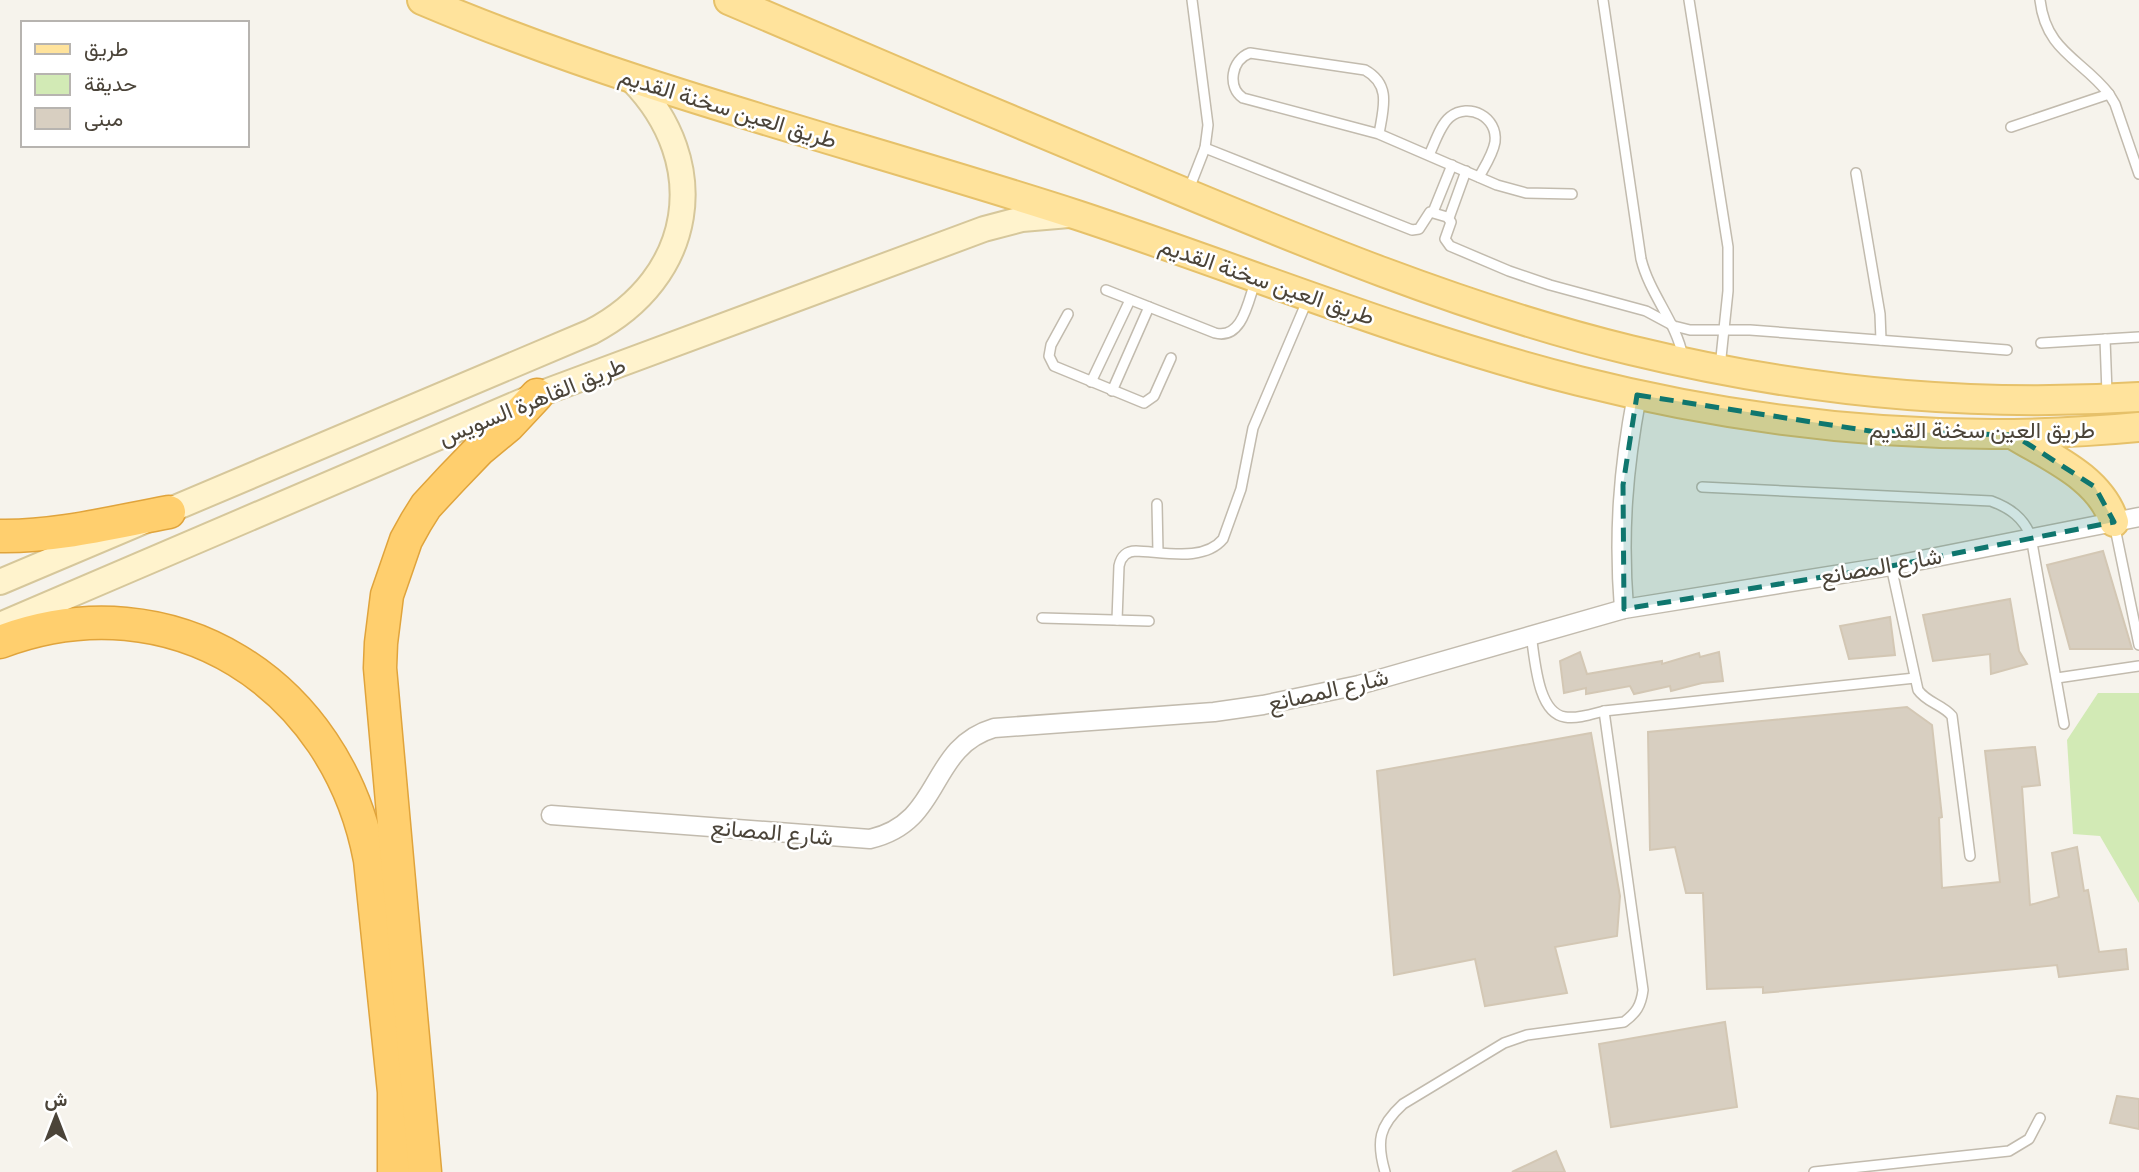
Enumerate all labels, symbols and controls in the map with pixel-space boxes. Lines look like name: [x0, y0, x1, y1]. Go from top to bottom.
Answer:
legend: [21, 21, 248, 147]
text: طريق: [84, 36, 129, 62]
street label: طريق العين سخنة القديم: [616, 62, 840, 155]
text: حديقة: [84, 71, 137, 96]
text: مبنى: [84, 106, 123, 131]
street label: طريق العين سخنة القديم: [1155, 231, 1378, 332]
street label: طريق القاهرة السويس: [434, 351, 630, 452]
street label: طريق العين سخنة القديم: [1869, 416, 2095, 445]
street label: شارع المصانع: [1818, 542, 1944, 592]
street label: شارع المصانع: [1265, 663, 1391, 719]
street label: شارع المصانع: [709, 813, 834, 853]
north arrow: [21, 1081, 91, 1151]
text: ش: [45, 1088, 68, 1111]

